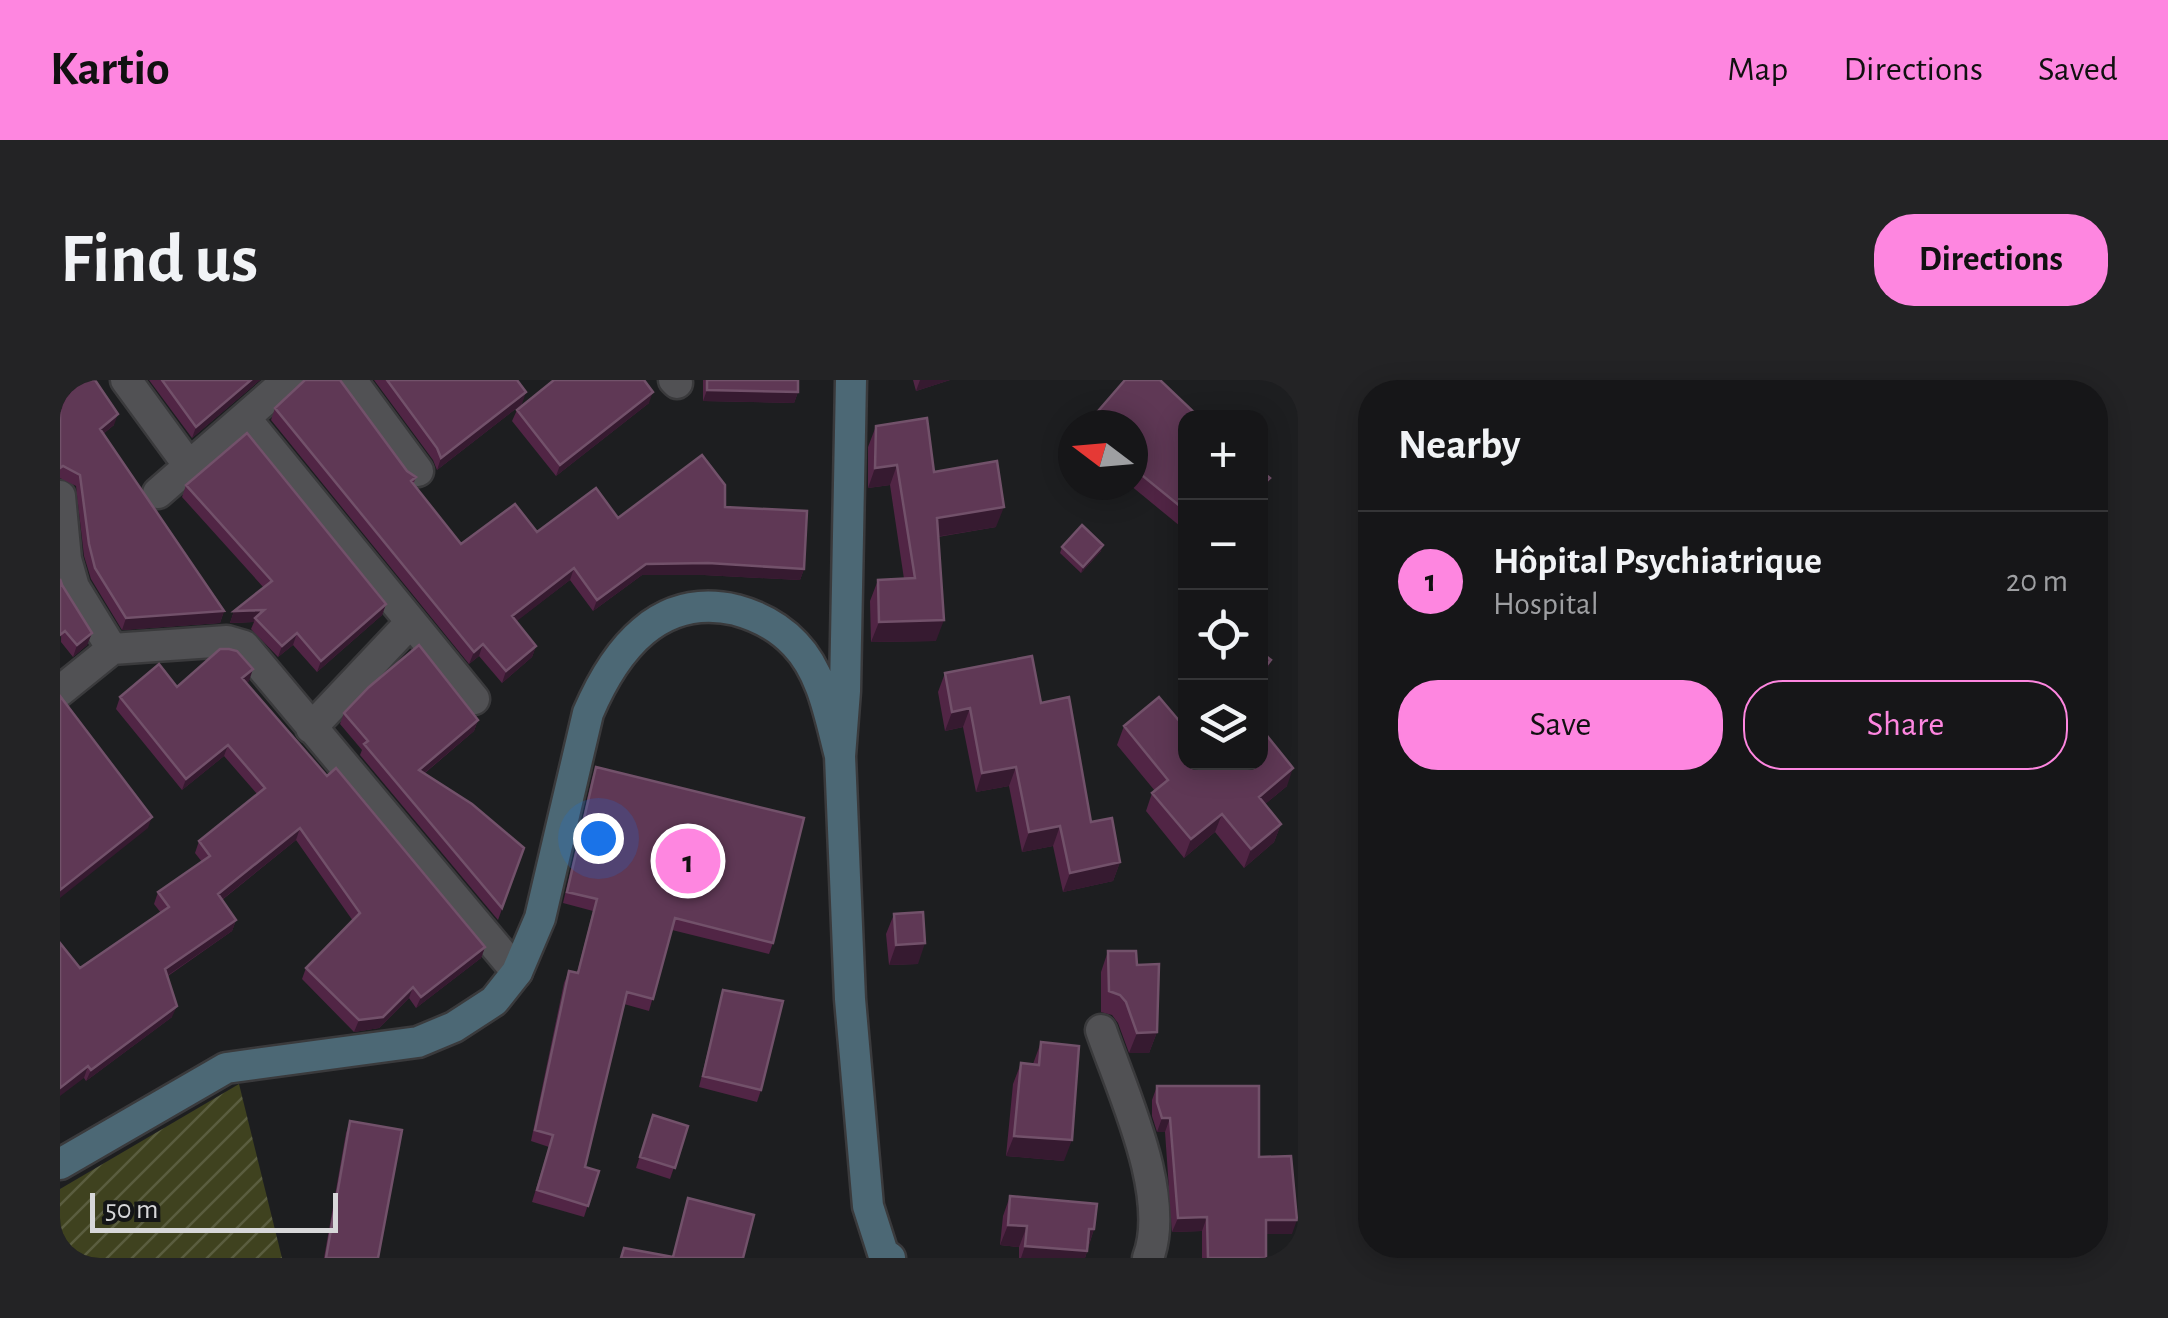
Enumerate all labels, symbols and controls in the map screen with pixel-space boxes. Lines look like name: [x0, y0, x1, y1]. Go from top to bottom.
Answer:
text: Kartio: [50, 46, 170, 94]
text: Map: [1727, 52, 1788, 87]
text: Directions: [1843, 52, 1983, 87]
text: Saved: [2038, 52, 2118, 87]
button: Directions: [1874, 214, 2108, 306]
text: Find us: [60, 225, 258, 295]
north arrow: [1058, 410, 1148, 500]
map controls: [1178, 410, 1268, 770]
button: +: [1178, 410, 1268, 500]
text: Nearby: [1398, 424, 1521, 466]
button: −: [1178, 500, 1268, 590]
text: Hôpital Psychiatrique: [1493, 543, 1822, 581]
text: 1: [1425, 565, 1436, 597]
text: 20 m: [2006, 565, 2068, 597]
text: Hospital: [1493, 588, 1599, 620]
button: locate: [1178, 590, 1268, 680]
button: layers: [1178, 680, 1268, 770]
button: Save: [1398, 680, 1723, 770]
button: Share: [1743, 680, 2068, 770]
your location: [573, 813, 624, 864]
pin: 1: [656, 824, 720, 898]
scale bar: [90, 1188, 338, 1233]
text: 50 m: [105, 1196, 159, 1224]

